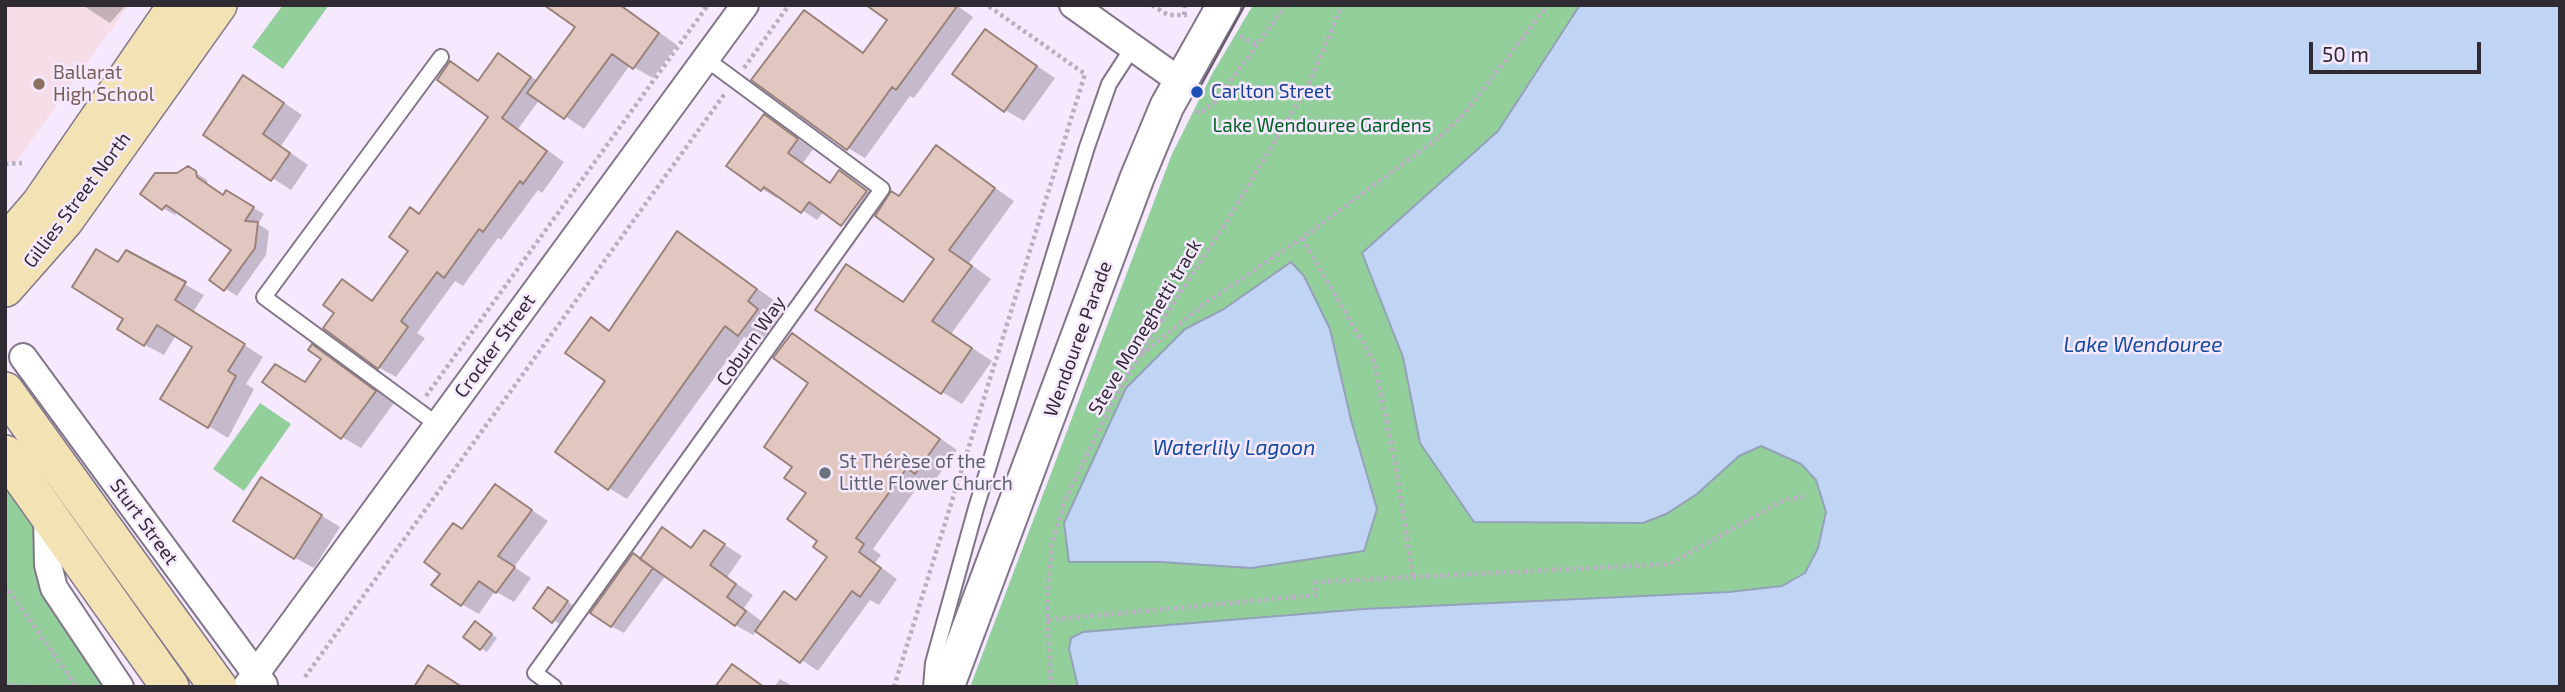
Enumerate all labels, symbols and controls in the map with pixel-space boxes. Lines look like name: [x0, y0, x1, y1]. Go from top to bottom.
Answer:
scale bar: [2313, 28, 2484, 72]
text: 50 m: [2322, 41, 2369, 66]
place label: Ballarat High School: [53, 62, 154, 106]
marker: Ballarat High School: [31, 76, 47, 92]
place label: Carlton Street: [1211, 81, 1331, 103]
marker: Carlton Street: [1189, 84, 1205, 100]
park label: Lake Wendouree Gardens: [1212, 115, 1432, 137]
street label: Gillies Street North: [19, 128, 135, 272]
street label: Steve Moneghetti track: [1084, 235, 1206, 419]
street label: Wendouree Parade: [1039, 258, 1117, 420]
street label: Crocker Street: [450, 290, 540, 402]
street label: Coburn Way: [712, 292, 790, 390]
water label: Lake Wendouree: [2064, 332, 2222, 358]
water label: Waterlily Lagoon: [1153, 435, 1315, 461]
place label: St Thérèse of the Little Flower Church: [839, 451, 1013, 495]
marker: St Thérèse of the Little Flower Church: [817, 465, 833, 481]
street label: Sturt Street: [105, 475, 183, 569]

